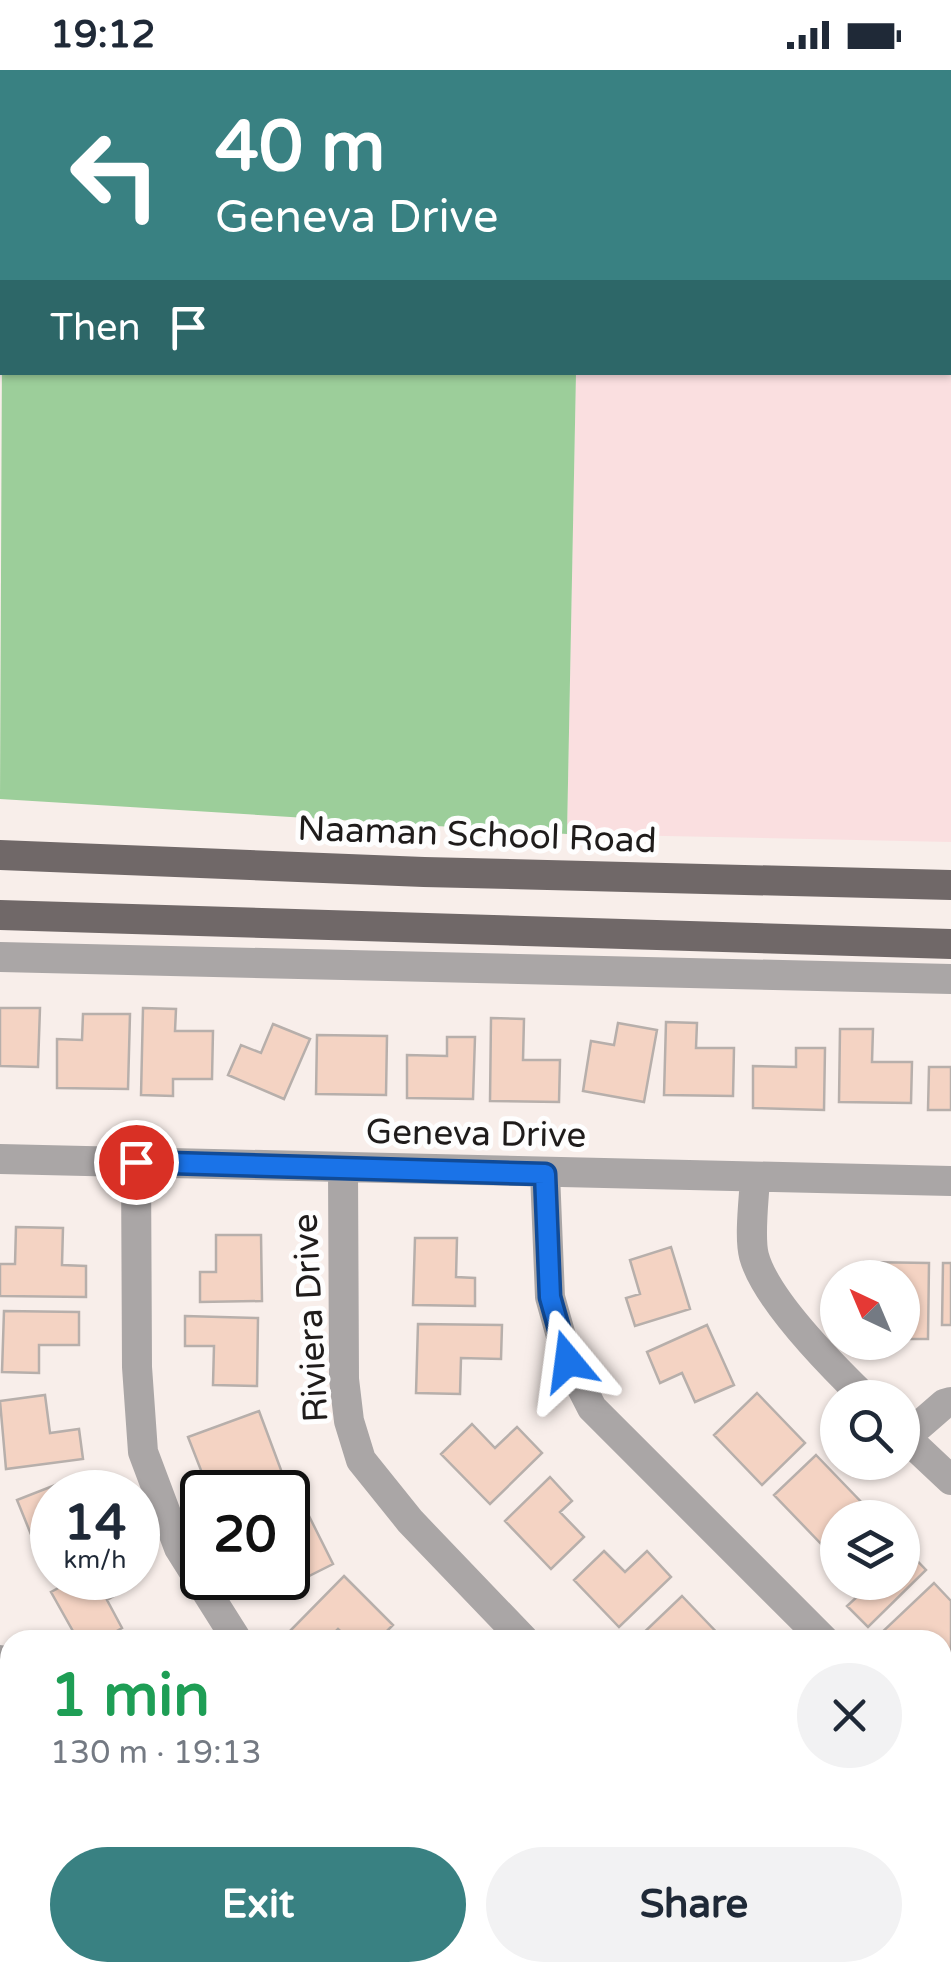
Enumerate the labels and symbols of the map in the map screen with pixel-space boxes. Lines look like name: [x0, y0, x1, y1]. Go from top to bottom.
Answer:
street label: Naaman School Road: [297, 808, 657, 862]
street label: Geneva Drive: [365, 1111, 587, 1157]
pin: [94, 1120, 179, 1205]
street label: Riviera Drive: [285, 1212, 337, 1424]
north arrow: [820, 1260, 920, 1360]
position arrow: [516, 1309, 620, 1413]
speed limit sign: 20: [180, 1470, 310, 1600]

